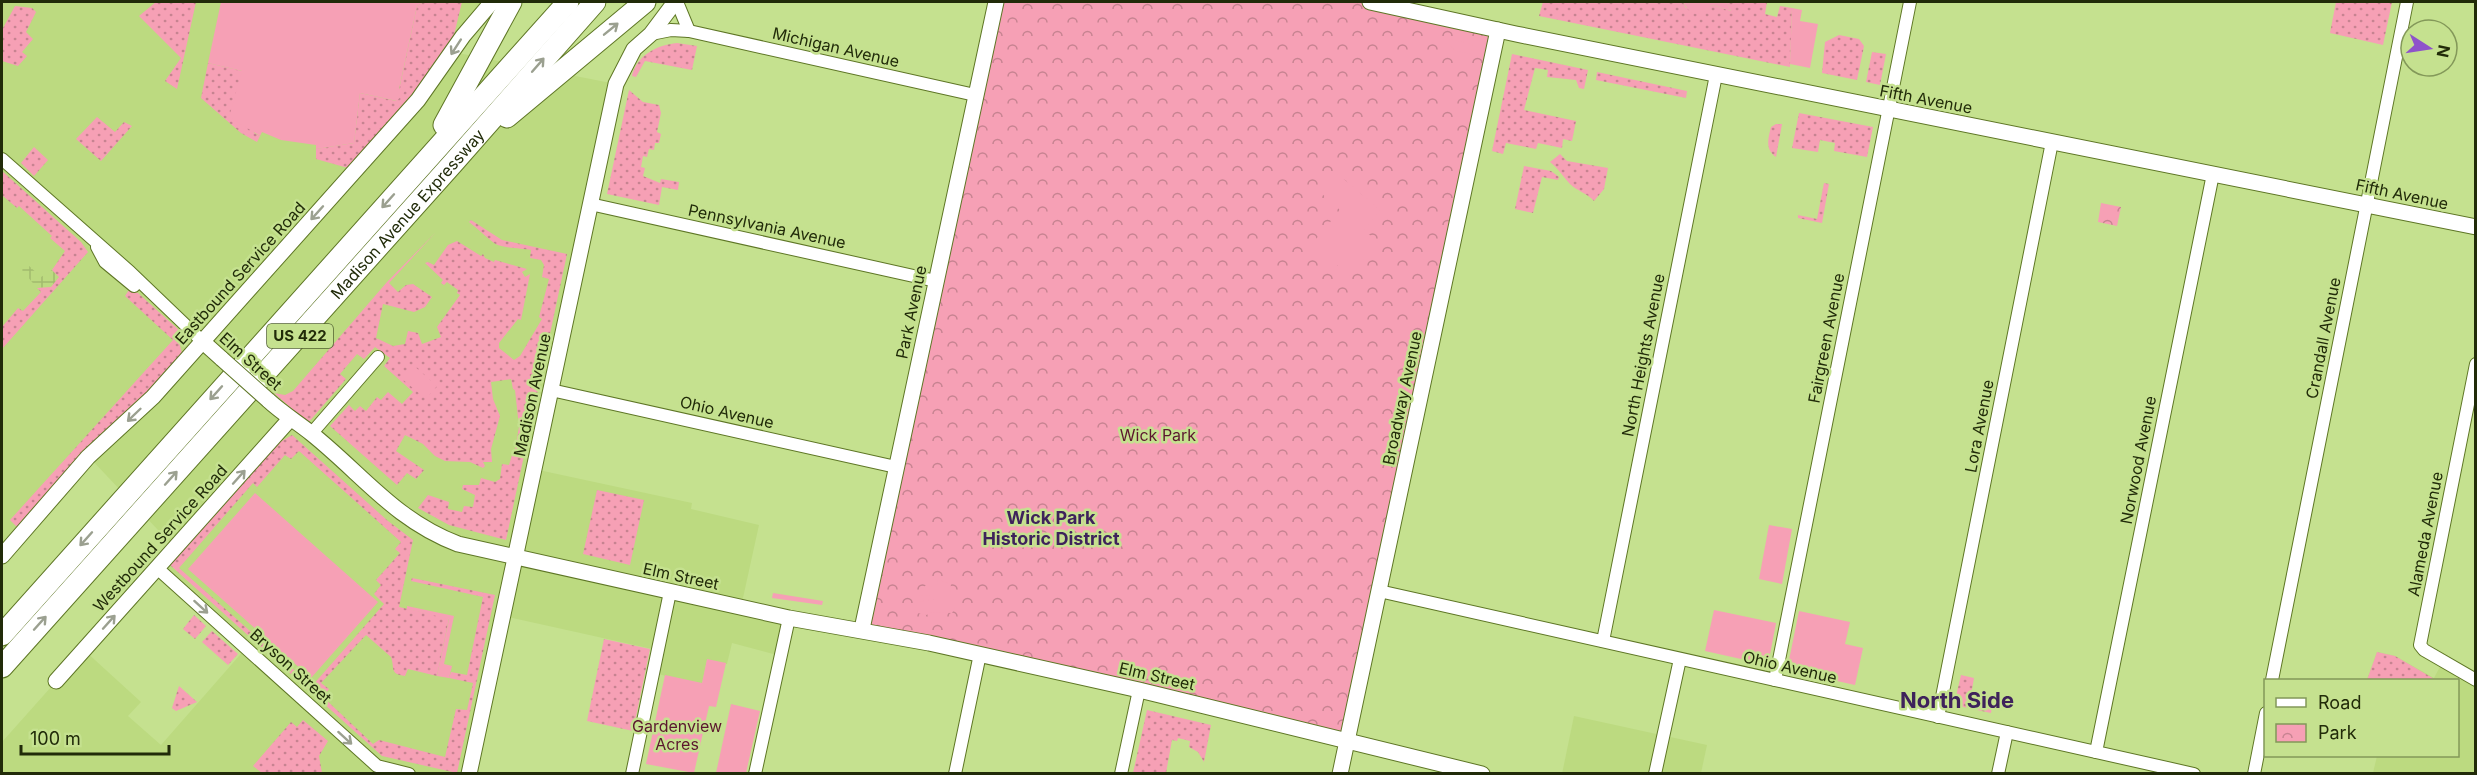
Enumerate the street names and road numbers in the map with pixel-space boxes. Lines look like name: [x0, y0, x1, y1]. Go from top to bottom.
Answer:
street label: Michigan Avenue: [771, 23, 901, 71]
street label: Fifth Avenue: [1878, 80, 1974, 118]
street label: Madison Avenue Expressway: [326, 125, 488, 303]
street label: Fifth Avenue: [2354, 174, 2450, 214]
street label: Eastbound Service Road: [171, 197, 309, 349]
street label: Pennsylvania Avenue: [686, 200, 848, 252]
street label: Park Avenue: [891, 263, 931, 361]
street label: Fairgreen Avenue: [1804, 271, 1848, 405]
street label: North Heights Avenue: [1617, 272, 1669, 438]
street label: Crandall Avenue: [2301, 276, 2345, 400]
road number: US 422: [267, 324, 333, 348]
street label: Elm Street: [216, 328, 286, 394]
street label: Broadway Avenue: [1378, 329, 1426, 467]
street label: Madison Avenue: [509, 332, 555, 458]
street label: Lora Avenue: [1960, 378, 1998, 474]
street label: Ohio Avenue: [678, 391, 776, 433]
street label: Norwood Avenue: [2116, 394, 2160, 526]
street label: Westbound Service Road: [89, 460, 231, 616]
street label: Alameda Avenue: [2403, 470, 2447, 598]
street label: Elm Street: [641, 558, 721, 594]
street label: Bryson Street: [246, 624, 336, 708]
street label: Ohio Avenue: [1741, 646, 1839, 688]
street label: Elm Street: [1117, 658, 1197, 694]

